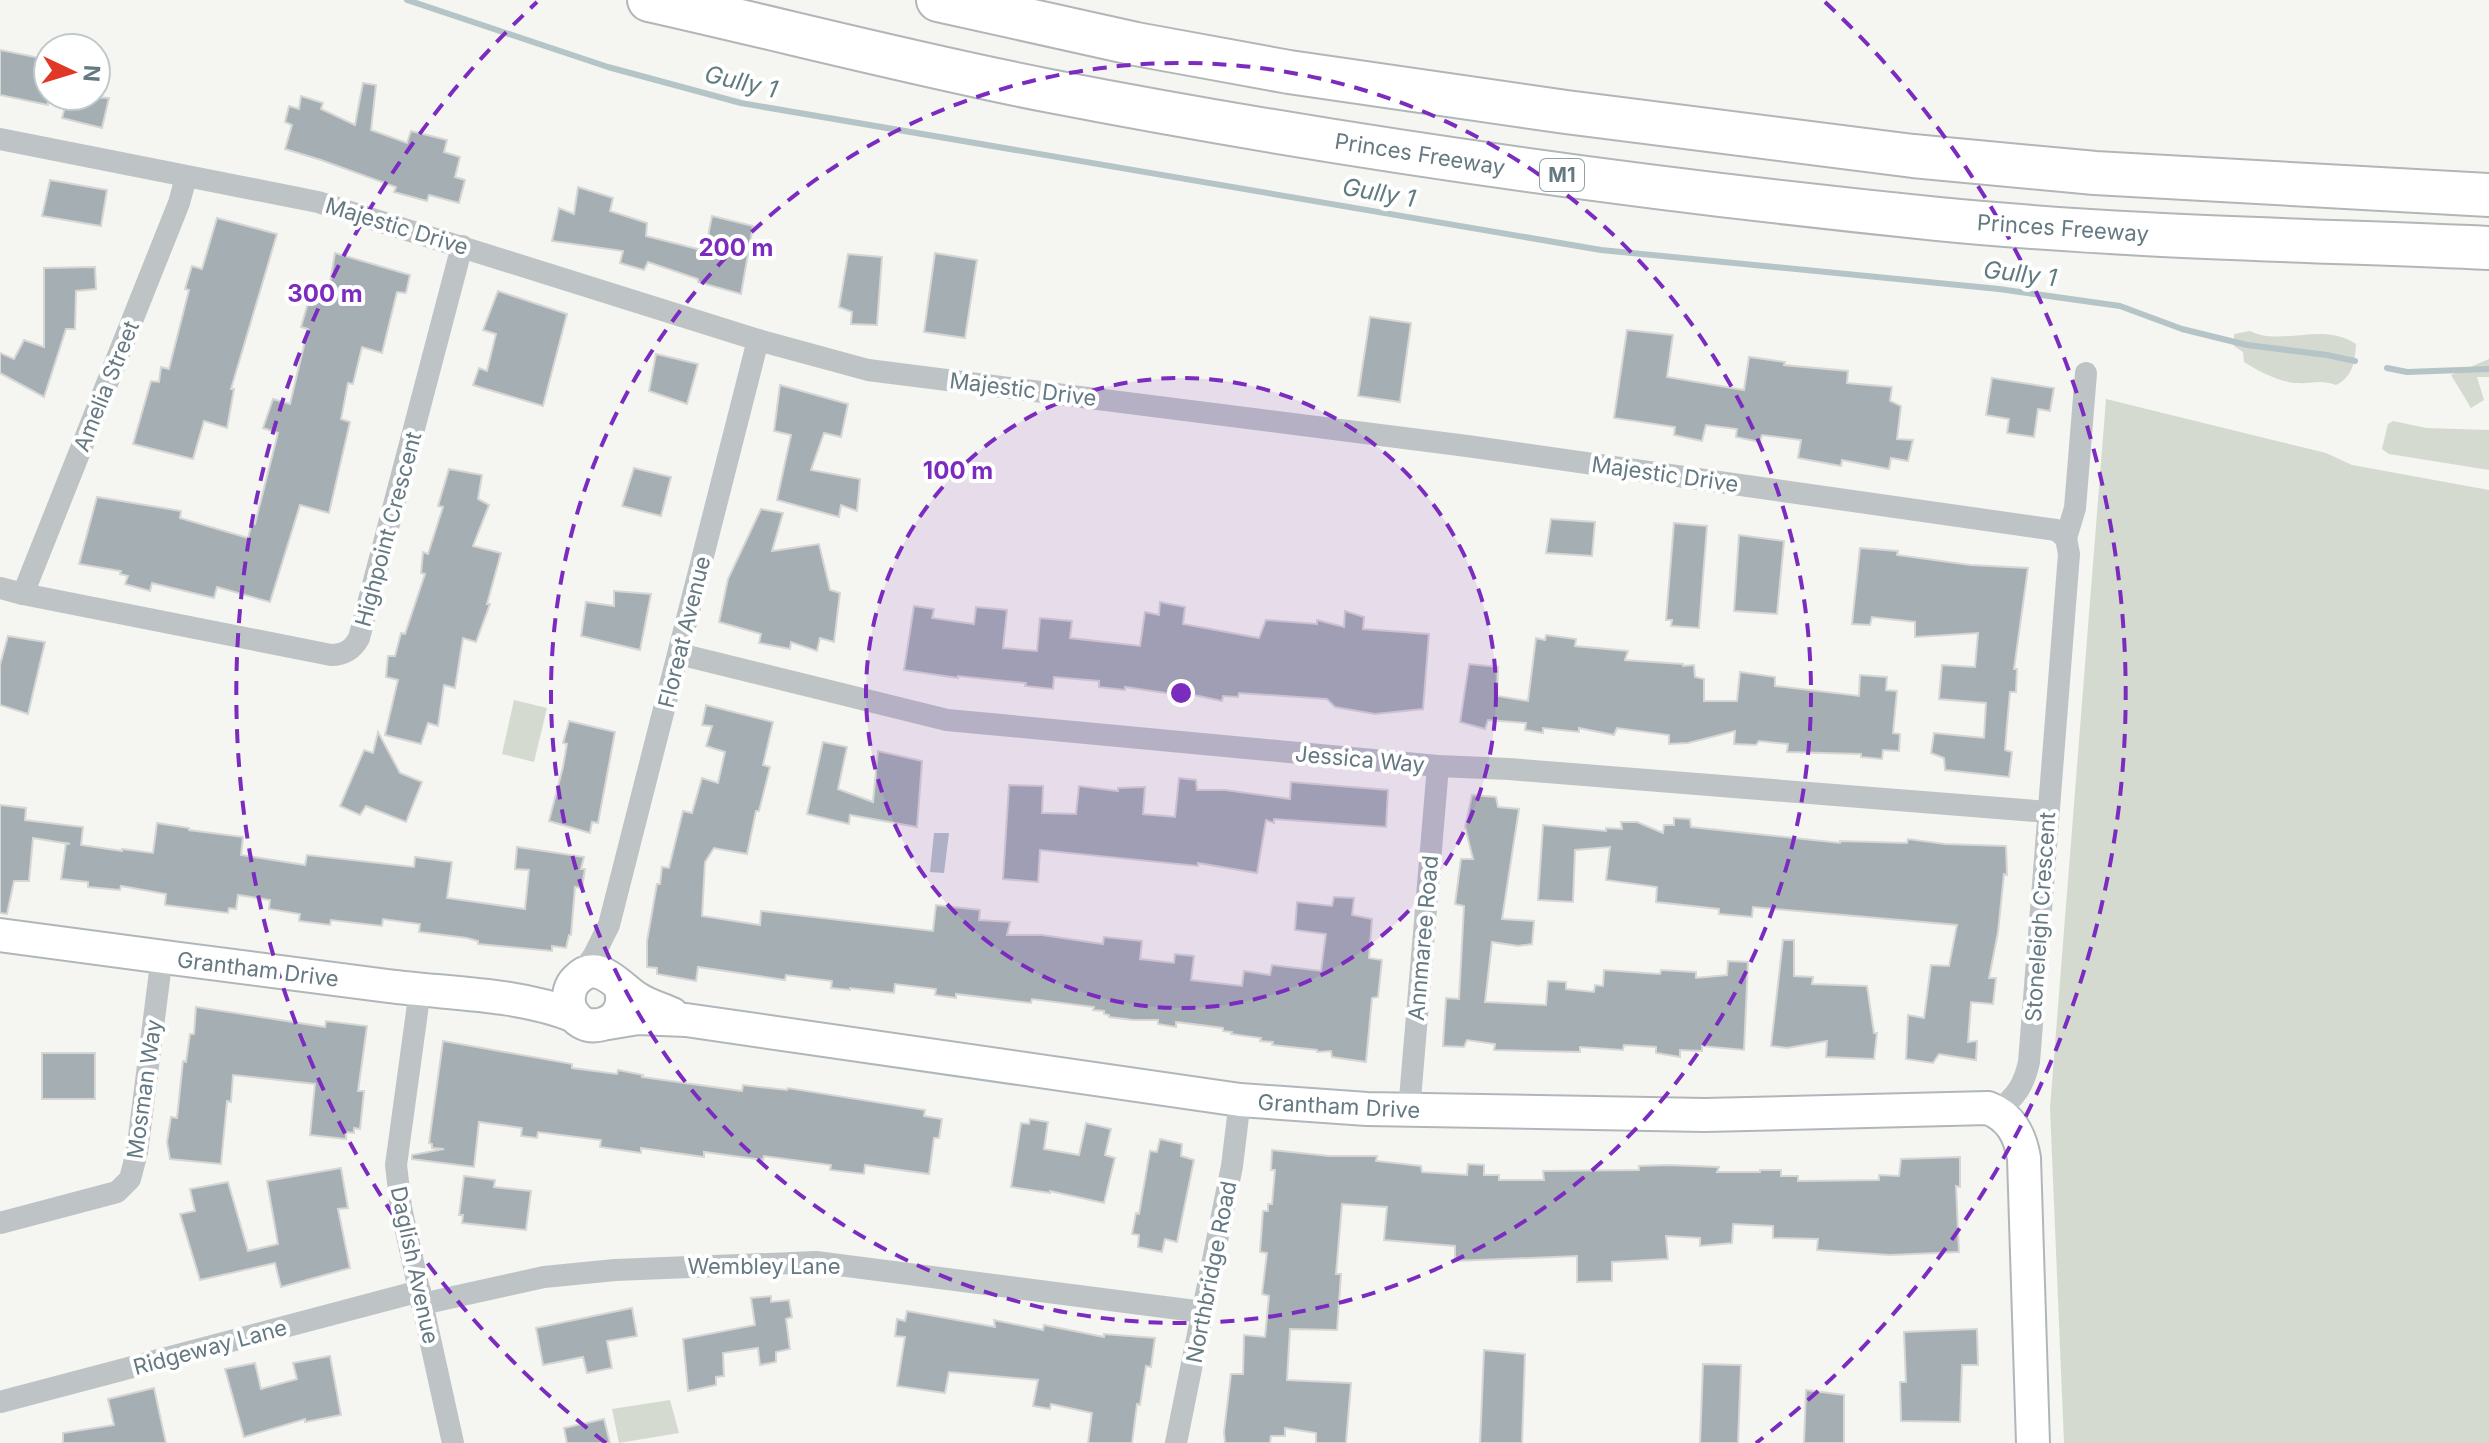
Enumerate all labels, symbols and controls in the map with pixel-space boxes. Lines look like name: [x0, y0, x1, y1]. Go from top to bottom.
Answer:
north arrow: [32, 32, 112, 112]
water label: Gully 1: [702, 59, 781, 104]
text: N: [78, 64, 106, 83]
street label: Princes Freeway: [1333, 128, 1507, 180]
road number: M1: [1540, 159, 1584, 191]
water label: Gully 1: [1340, 172, 1418, 213]
street label: Majestic Drive: [322, 192, 472, 260]
street label: Princes Freeway: [1976, 209, 2150, 247]
text: 200 m: [698, 233, 774, 262]
water label: Gully 1: [1982, 255, 2059, 292]
text: 300 m: [287, 279, 363, 308]
street label: Amelia Street: [68, 317, 144, 455]
street label: Majestic Drive: [948, 367, 1098, 411]
street label: Highpoint Crescent: [349, 429, 427, 629]
street label: Majestic Drive: [1590, 451, 1740, 497]
text: 100 m: [923, 456, 993, 485]
street label: Floreat Avenue: [653, 553, 715, 711]
centre of rings: [1167, 679, 1195, 707]
street label: Jessica Way: [1294, 740, 1426, 778]
street label: Stoneleigh Crescent: [2020, 811, 2060, 1023]
street label: Annmaree Road: [1403, 854, 1443, 1022]
street label: Grantham Drive: [176, 946, 340, 992]
street label: Mosman Way: [121, 1018, 167, 1160]
street label: Grantham Drive: [1257, 1089, 1421, 1123]
street label: Northbridge Road: [1181, 1179, 1241, 1365]
street label: Daglish Avenue: [386, 1184, 444, 1346]
street label: Wembley Lane: [687, 1253, 841, 1279]
street label: Ridgeway Lane: [130, 1314, 290, 1380]

